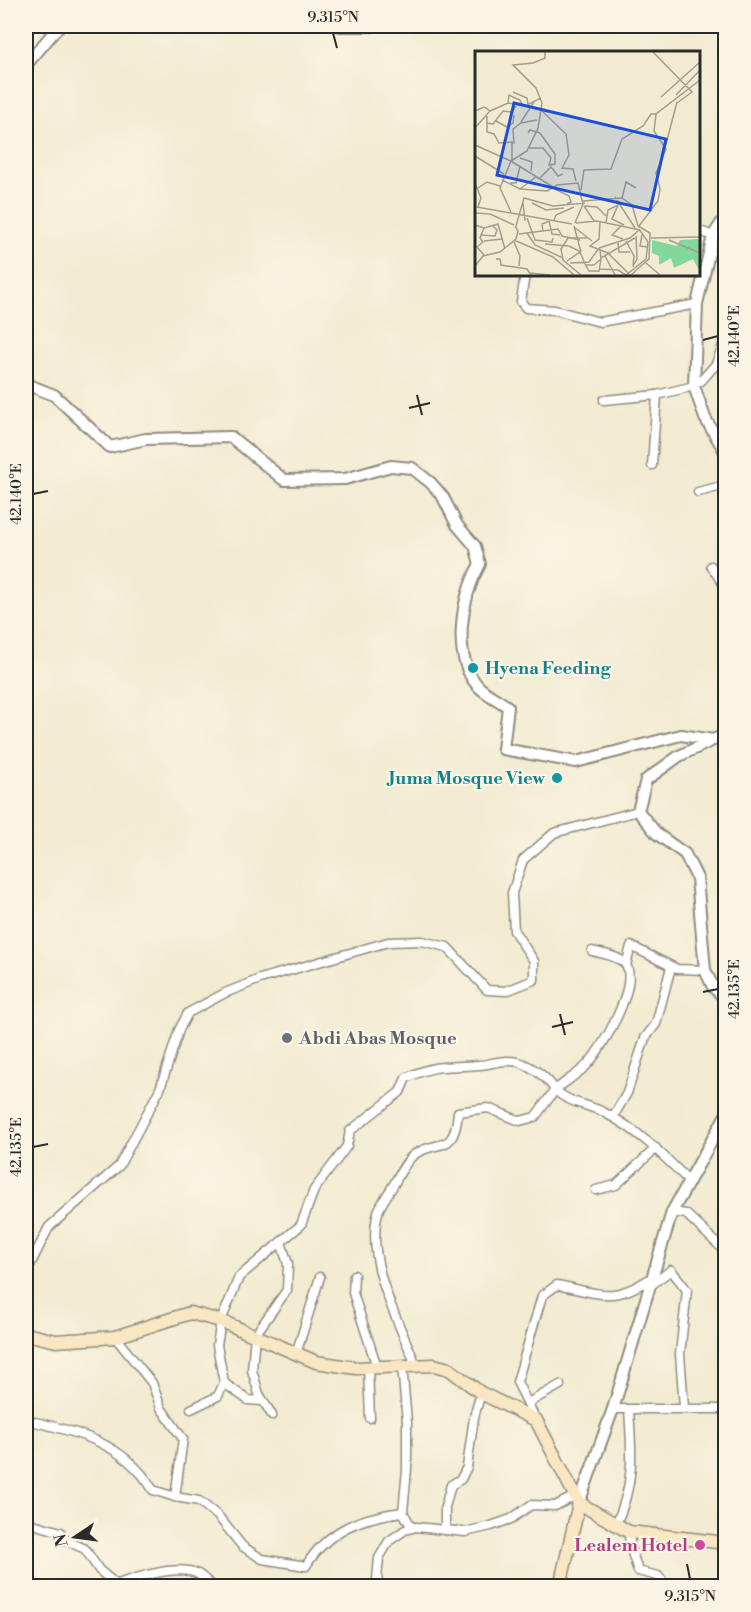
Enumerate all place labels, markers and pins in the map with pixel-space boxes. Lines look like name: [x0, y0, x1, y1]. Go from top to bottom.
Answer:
place label: Hyena Feeding: [485, 657, 611, 680]
marker: Hyena Feeding: [466, 661, 480, 675]
place label: Juma Mosque View: [385, 767, 546, 790]
marker: Juma Mosque View: [550, 771, 564, 785]
place label: Abdi Abas Mosque: [298, 1027, 457, 1050]
marker: Abdi Abas Mosque: [280, 1031, 294, 1045]
place label: Lealem Hotel: [574, 1534, 688, 1557]
marker: Lealem Hotel: [693, 1538, 707, 1552]

